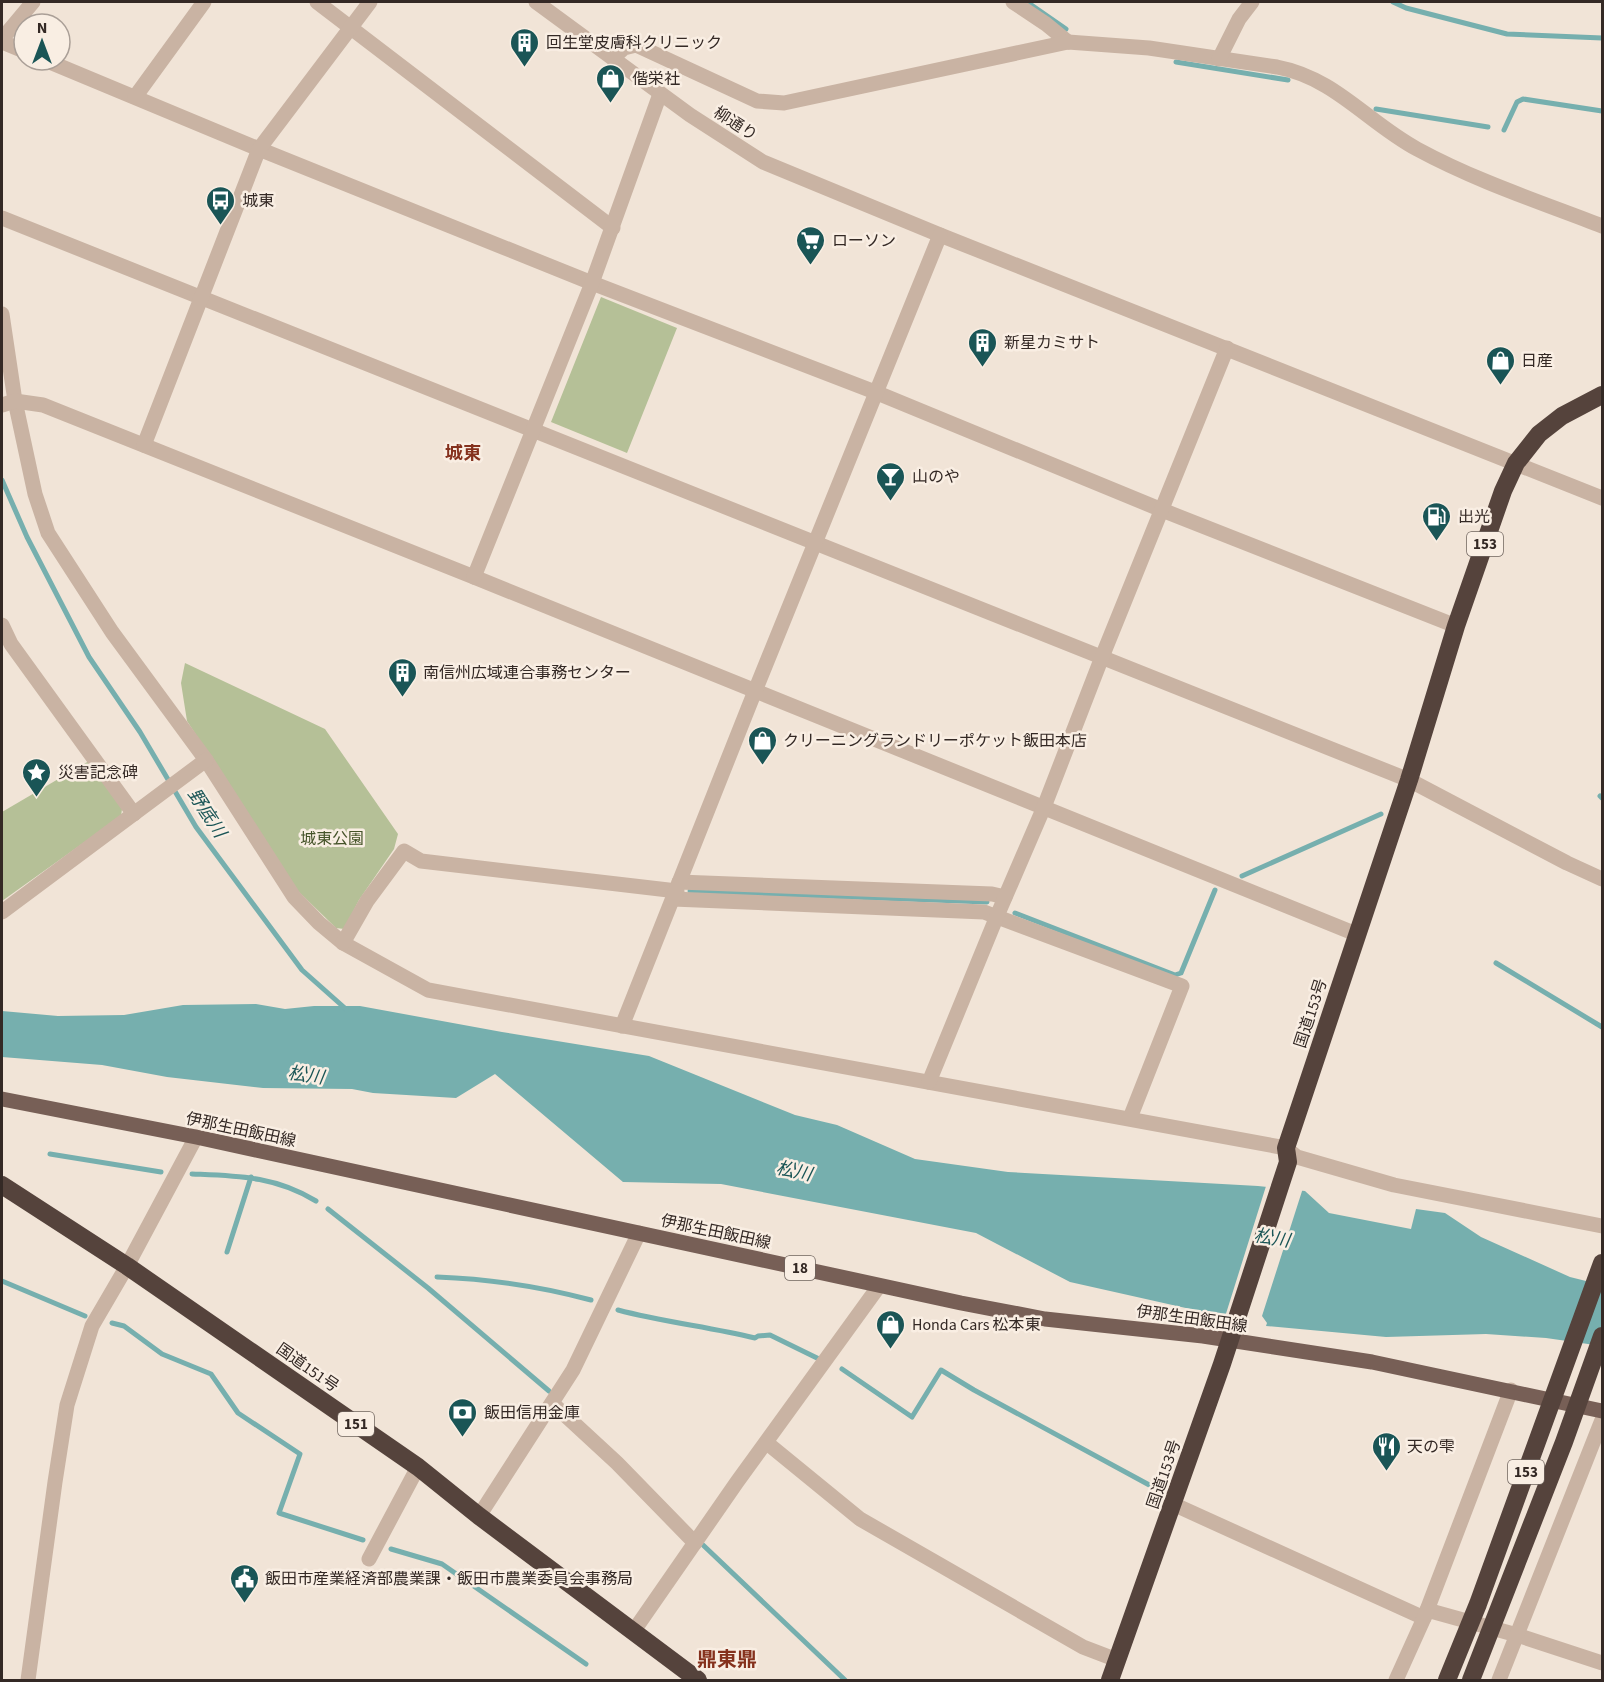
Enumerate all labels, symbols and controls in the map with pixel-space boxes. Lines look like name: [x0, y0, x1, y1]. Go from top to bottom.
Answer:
north arrow: [12, 12, 72, 72]
text: N: [37, 17, 47, 39]
building icon: 回生堂皮膚科クリニック: [509, 26, 541, 68]
place label: 回生堂皮膚科クリニック: [546, 32, 722, 54]
shop icon: 偕栄社: [595, 62, 627, 104]
place label: 偕栄社: [632, 68, 680, 90]
street label: 柳通り: [709, 102, 762, 146]
bus stop icon: 城東: [205, 184, 237, 226]
place label: 城東: [242, 190, 274, 212]
supermarket icon: ローソン: [795, 224, 827, 266]
place label: ローソン: [832, 230, 896, 252]
building icon: 新星カミサト: [967, 326, 999, 368]
place label: 新星カミサト: [1004, 332, 1100, 354]
shop icon: 日産: [1484, 344, 1516, 386]
place label: 日産: [1521, 350, 1553, 372]
district label: 城東: [445, 441, 481, 466]
bar icon: 山のや: [875, 460, 907, 502]
place label: 山のや: [912, 466, 960, 488]
fuel station icon: 出光: [1421, 500, 1453, 542]
place label: 出光: [1458, 506, 1490, 528]
road number: 153: [1467, 532, 1503, 556]
building icon: 南信州広域連合事務センター: [386, 656, 418, 698]
place label: 南信州広域連合事務センター: [423, 662, 631, 684]
shop icon: クリーニングランドリーポケット飯田本店: [746, 724, 778, 766]
place label: クリーニングランドリーポケット飯田本店: [783, 730, 1087, 752]
place icon: 災害記念碑: [21, 756, 53, 798]
place label: 災害記念碑: [58, 762, 138, 784]
water label: 野底川: [181, 784, 233, 844]
park label: 城東公園: [300, 828, 364, 850]
street label: 国道153号: [1289, 976, 1333, 1051]
water label: 松川: [286, 1061, 327, 1091]
street label: 伊那生田飯田線: [184, 1108, 298, 1152]
water label: 松川: [774, 1156, 816, 1188]
street label: 伊那生田飯田線: [659, 1210, 773, 1254]
water label: 松川: [1252, 1223, 1294, 1254]
road number: 18: [785, 1256, 815, 1280]
street label: 伊那生田飯田線: [1135, 1300, 1249, 1338]
shop icon: Honda Cars 松本東: [875, 1308, 907, 1350]
place label: Honda Cars 松本東: [912, 1314, 1041, 1336]
street label: 国道151号: [272, 1338, 343, 1397]
bank icon: 飯田信用金庫: [447, 1396, 479, 1438]
place label: 飯田信用金庫: [484, 1402, 580, 1424]
road number: 151: [338, 1412, 374, 1436]
restaurant icon: 天の雫: [1370, 1430, 1402, 1472]
place label: 天の雫: [1407, 1436, 1455, 1458]
street label: 国道153号: [1142, 1437, 1186, 1512]
road number: 153: [1508, 1460, 1544, 1484]
public building icon: 飯田市産業経済部農業課・飯田市農業委員会事務局: [228, 1562, 260, 1604]
place label: 飯田市産業経済部農業課・飯田市農業委員会事務局: [265, 1568, 633, 1590]
district label: 鼎東鼎: [697, 1646, 757, 1674]

